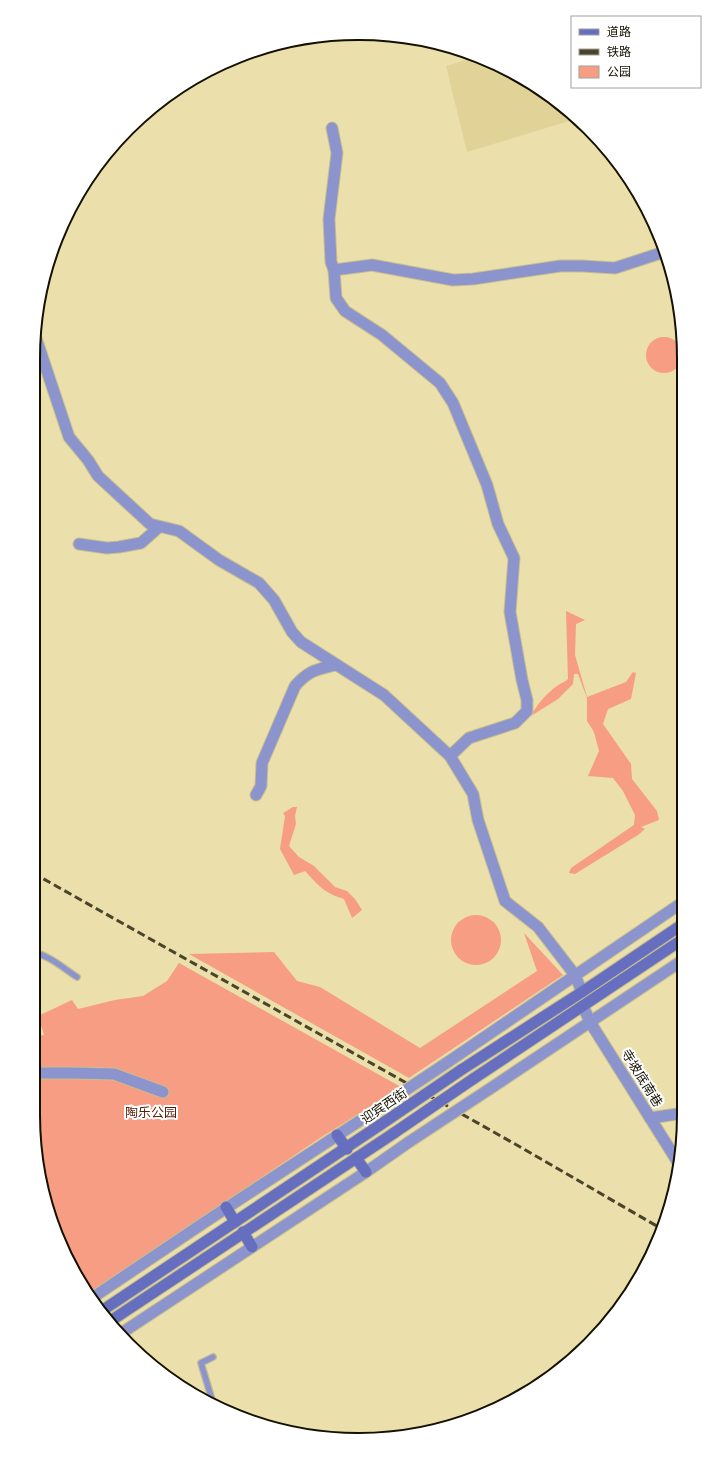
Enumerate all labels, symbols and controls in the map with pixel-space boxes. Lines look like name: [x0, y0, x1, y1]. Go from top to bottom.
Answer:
legend: [571, 16, 701, 88]
text: 道路: [607, 25, 631, 39]
text: 铁路: [607, 45, 631, 59]
text: 公园: [607, 65, 631, 79]
street label: 寺坡底南巷: [618, 1046, 666, 1110]
street label: 迎宾西街: [358, 1085, 410, 1127]
park label: 陶乐公园: [125, 1105, 177, 1120]

